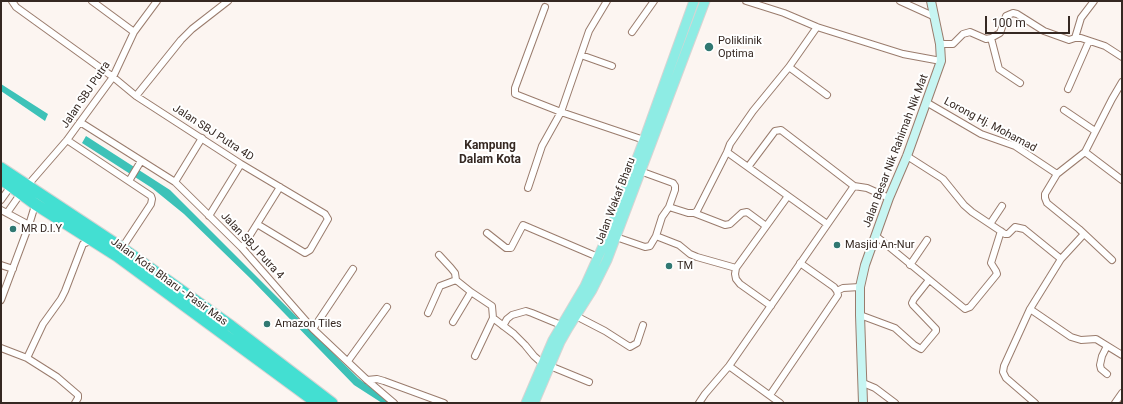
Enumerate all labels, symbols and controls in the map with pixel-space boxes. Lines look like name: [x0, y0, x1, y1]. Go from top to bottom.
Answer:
scale bar: [987, 8, 1072, 34]
text: 100 m: [992, 16, 1026, 30]
place label: Poliklinik Optima: [718, 34, 762, 60]
marker: Poliklinik Optima: [703, 41, 715, 53]
street label: Jalan SBJ Putra: [59, 59, 113, 131]
street label: Jalan Besar Nik Rahimah Nik Mat: [861, 73, 931, 229]
street label: Lorong Hj. Mohamad: [941, 95, 1039, 155]
street label: Jalan SBJ Putra 4D: [170, 102, 256, 164]
district label: Kampung Dalam Kota: [459, 139, 521, 167]
street label: Jalan Wakaf Bharu: [593, 156, 639, 246]
street label: Jalan SBJ Putra 4: [218, 210, 286, 282]
place label: MR D.I.Y: [21, 222, 62, 236]
marker: MR D.I.Y: [8, 224, 18, 234]
street label: Jalan Kota Bharu - Pasir Mas: [108, 235, 230, 329]
place label: Masjid An-Nur: [845, 238, 914, 252]
marker: Masjid An-Nur: [832, 240, 842, 250]
place label: TM: [677, 259, 693, 273]
marker: TM: [664, 261, 674, 271]
place label: Amazon Tiles: [275, 317, 342, 331]
marker: Amazon Tiles: [262, 319, 272, 329]

